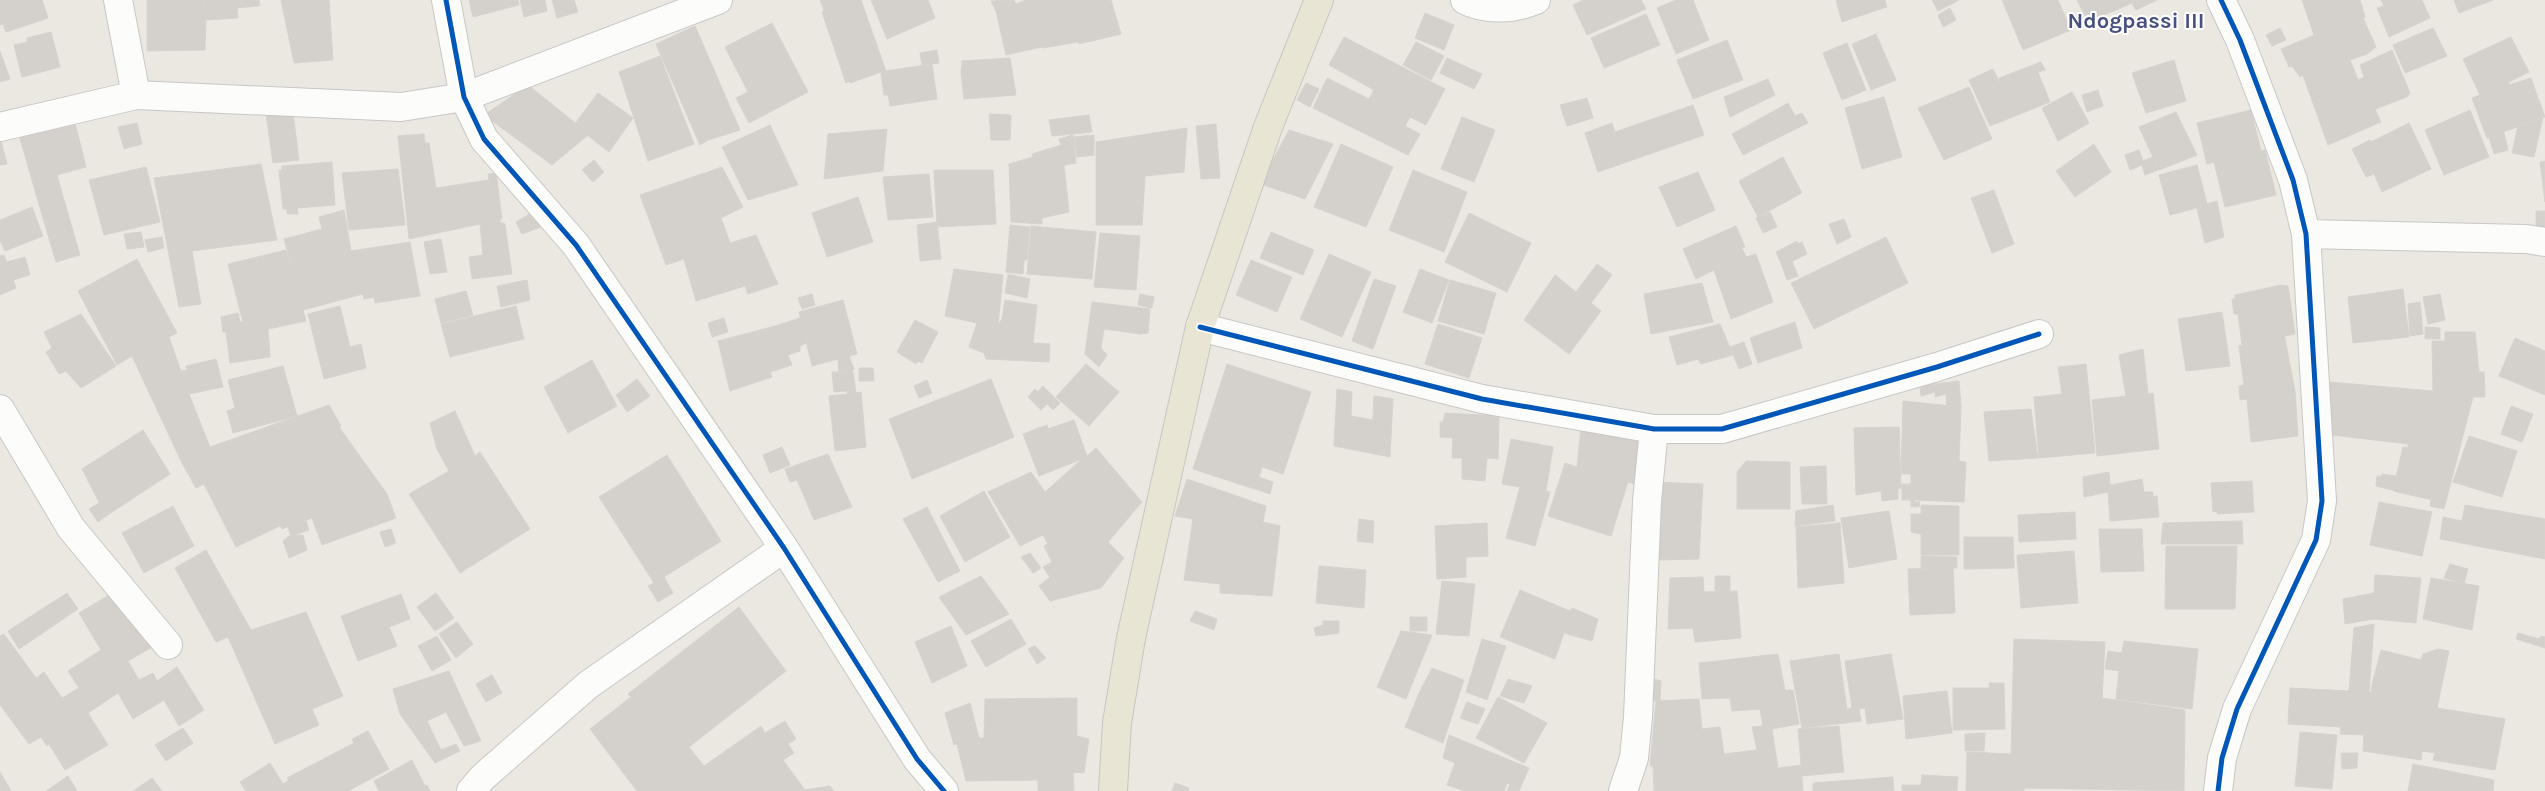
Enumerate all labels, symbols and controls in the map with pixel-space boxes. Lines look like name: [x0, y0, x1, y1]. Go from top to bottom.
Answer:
district label: Ndogpassi III: [2068, 8, 2204, 34]

